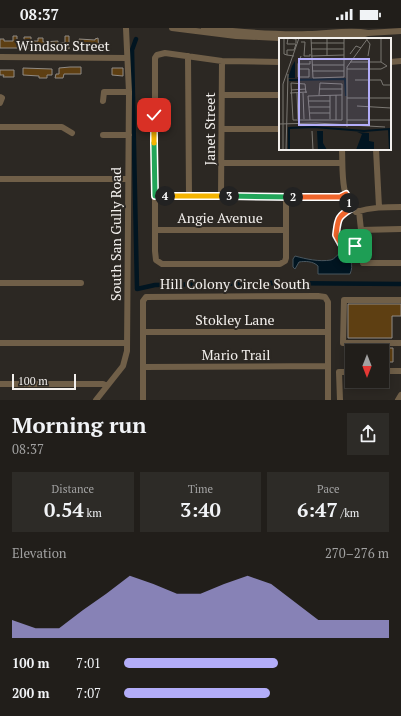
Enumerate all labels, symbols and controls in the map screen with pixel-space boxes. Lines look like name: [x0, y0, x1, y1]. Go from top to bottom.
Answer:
text: 08:37: [20, 4, 59, 24]
street label: Windsor Street: [16, 36, 110, 55]
inset map: [279, 38, 391, 150]
street label: Janet Street: [200, 92, 219, 166]
pin: [137, 98, 171, 132]
icon: check: [143, 104, 165, 126]
street label: South San Gully Road: [106, 167, 125, 301]
pin: 4: [155, 186, 175, 206]
pin: 3: [219, 186, 239, 206]
pin: 2: [283, 187, 303, 207]
text: 4: [162, 189, 168, 203]
text: 3: [226, 189, 232, 203]
text: 2: [290, 190, 296, 204]
pin: 1: [339, 193, 359, 213]
text: 1: [346, 196, 352, 210]
street label: Angie Avenue: [177, 208, 263, 227]
pin: [338, 229, 372, 263]
icon: arrive: [344, 235, 366, 257]
street label: Hill Colony Circle South: [160, 274, 310, 293]
street label: Stokley Lane: [195, 310, 275, 329]
north arrow: [345, 344, 389, 388]
map controls: [345, 344, 389, 388]
street label: Mario Trail: [201, 345, 271, 364]
scale bar: [12, 372, 76, 391]
text: 100 m: [18, 374, 48, 388]
text: Morning run: [12, 410, 146, 439]
button: share: [347, 413, 389, 455]
text: 08:37: [12, 440, 44, 458]
text: Distance: [52, 482, 94, 496]
text: Time: [188, 482, 213, 496]
text: Pace: [317, 482, 339, 496]
text: 0.54: [44, 496, 84, 523]
text: 3:40: [180, 496, 221, 523]
text: 6:47: [297, 496, 338, 523]
text: km: [84, 506, 102, 520]
text: /km: [338, 506, 359, 520]
text: Elevation: [12, 544, 67, 562]
text: 270–276 m: [325, 544, 389, 562]
text: 100 m: [12, 654, 50, 672]
text: 7:01: [76, 654, 101, 672]
text: 200 m: [12, 684, 50, 702]
text: 7:07: [76, 684, 101, 702]

